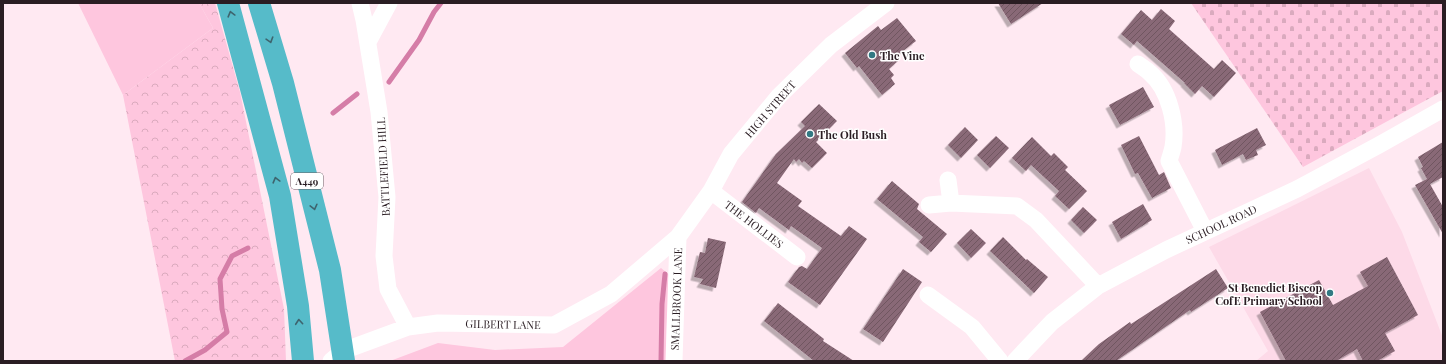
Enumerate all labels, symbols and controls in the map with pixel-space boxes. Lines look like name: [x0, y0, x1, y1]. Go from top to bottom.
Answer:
one-way arrow: [227, 11, 236, 18]
one-way arrow: [265, 37, 274, 44]
place label: The Vine: [880, 48, 925, 63]
marker: The Vine: [867, 50, 877, 60]
street label: HIGH STREET: [741, 77, 799, 141]
street label: BATTLEFIELD HILL: [373, 117, 393, 217]
place label: The Old Bush: [818, 127, 887, 142]
marker: The Old Bush: [805, 129, 815, 139]
road number: A449: [291, 173, 323, 189]
one-way arrow: [272, 177, 281, 184]
street label: THE HOLLIES: [721, 197, 787, 251]
street label: SCHOOL ROAD: [1183, 201, 1259, 247]
one-way arrow: [309, 203, 317, 210]
street label: SMALLBROOK LANE: [667, 247, 685, 351]
place label: St Benedict Biscop CofE Primary School: [1215, 280, 1323, 308]
marker: St Benedict Biscop CofE Primary School: [1325, 288, 1335, 298]
street label: GILBERT LANE: [465, 316, 541, 332]
one-way arrow: [295, 319, 304, 325]

